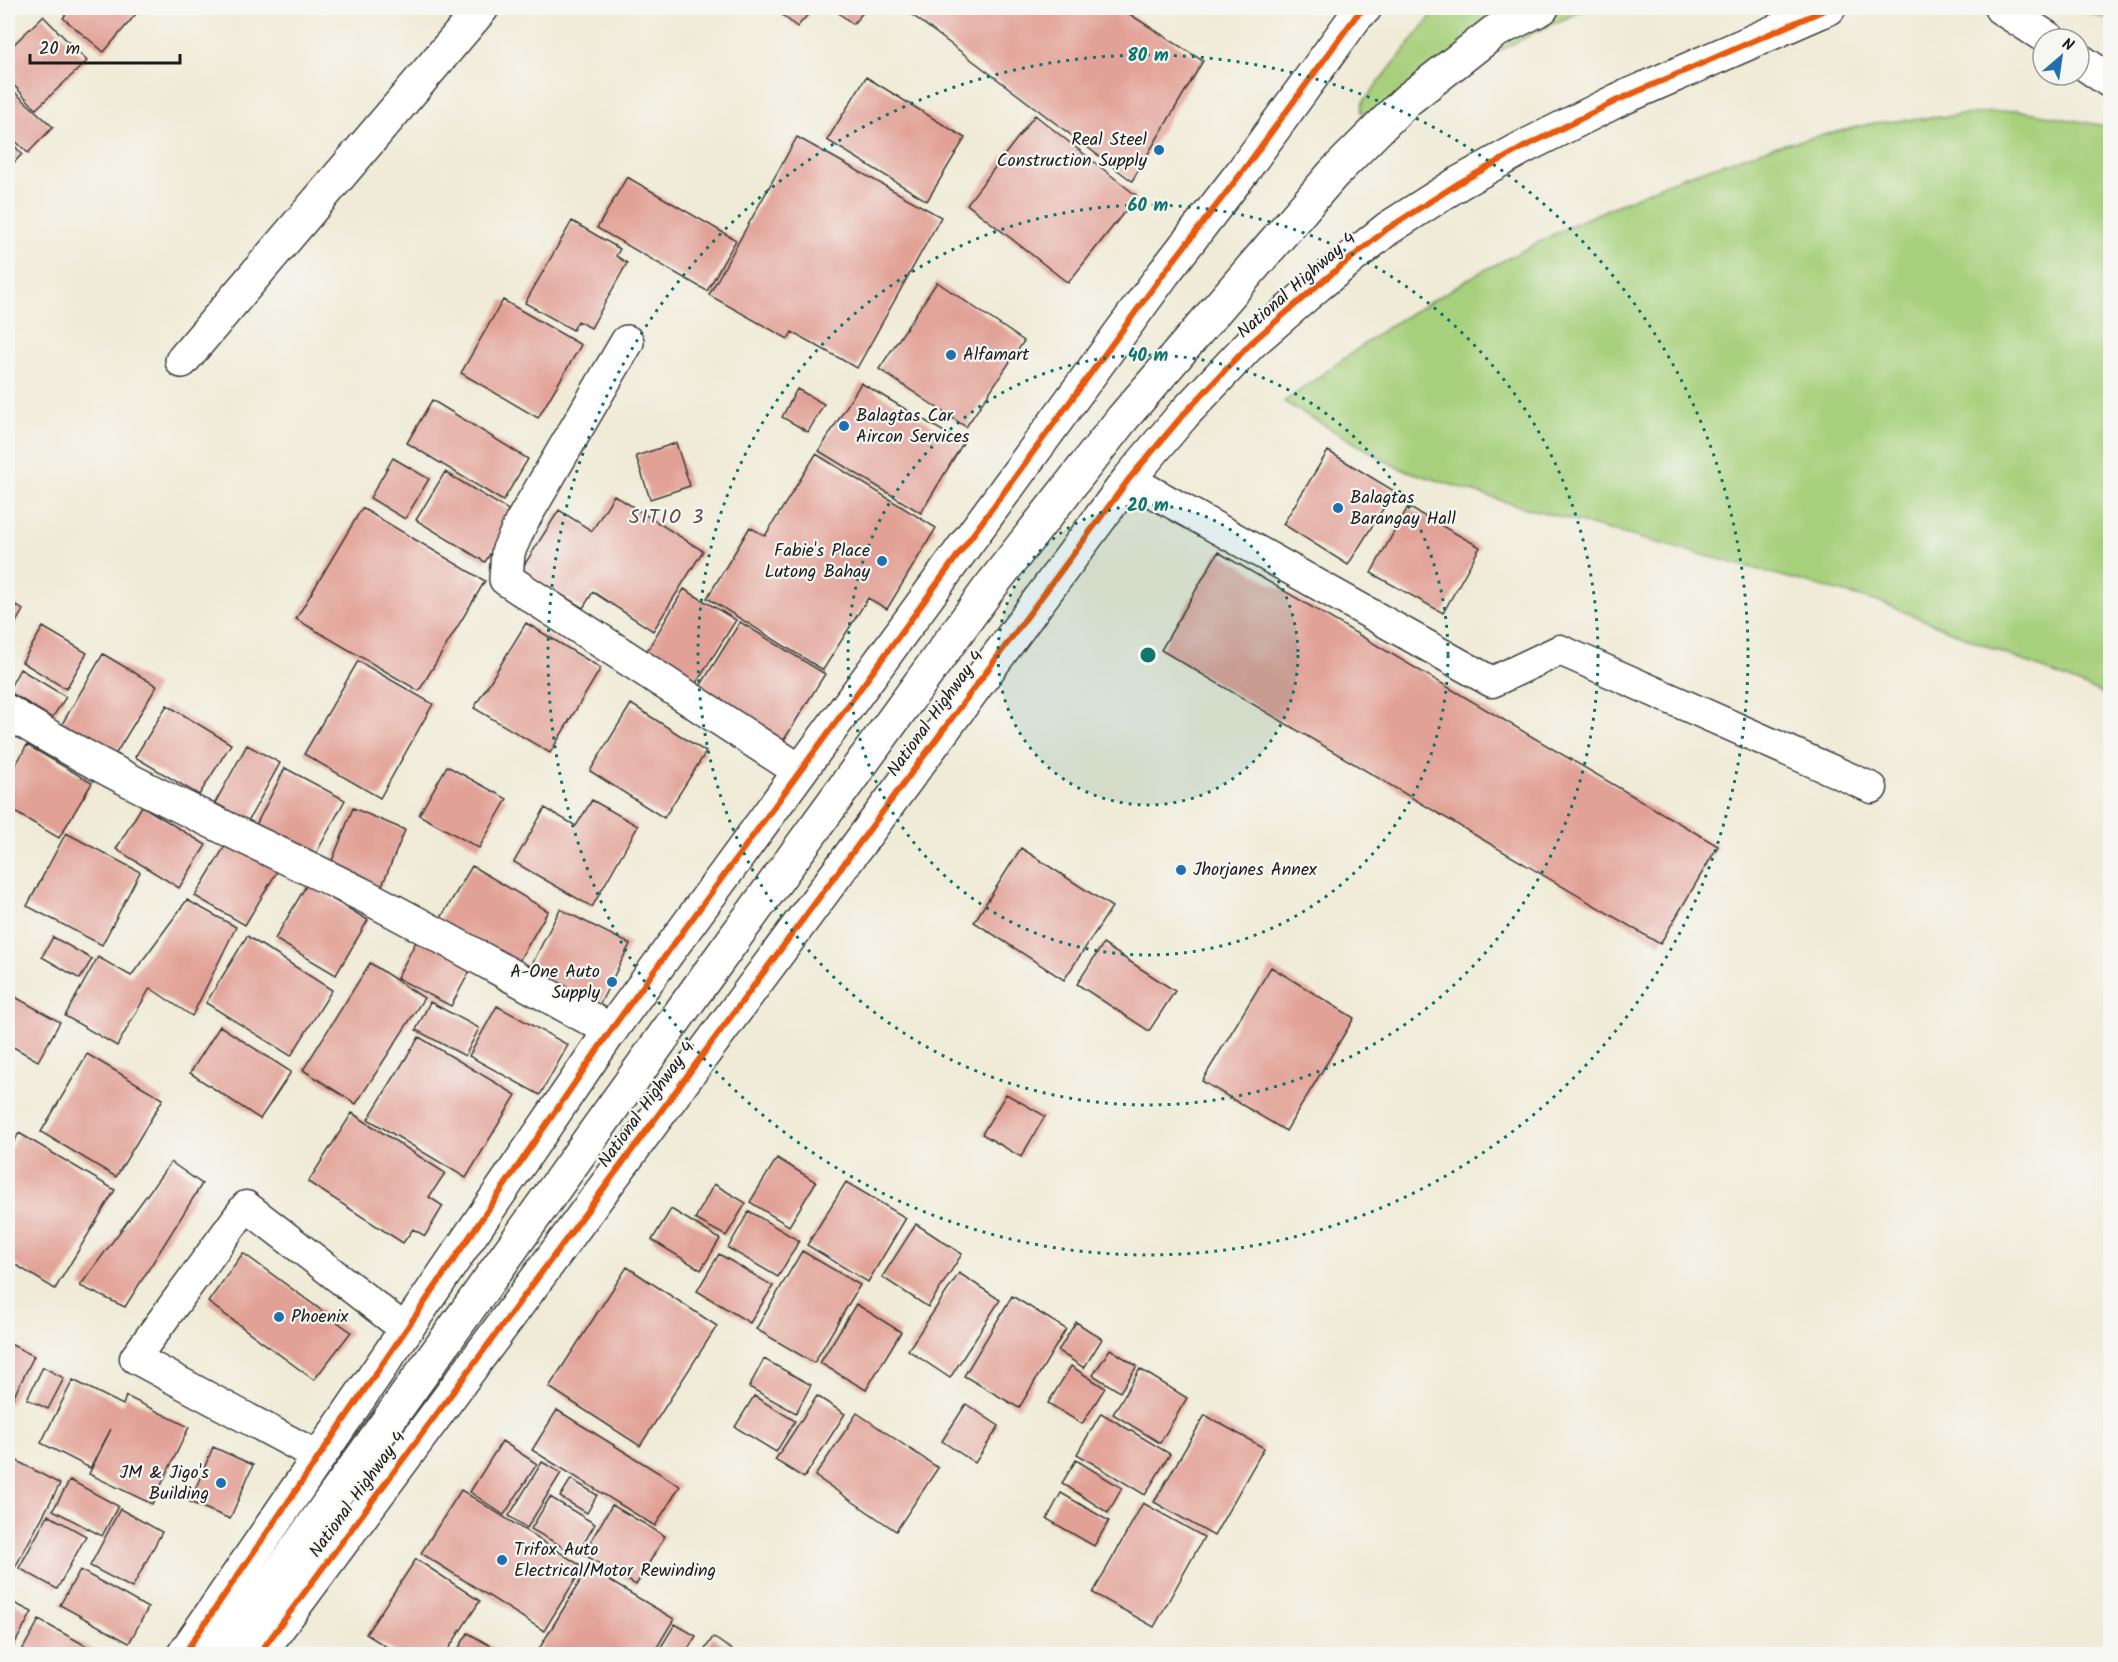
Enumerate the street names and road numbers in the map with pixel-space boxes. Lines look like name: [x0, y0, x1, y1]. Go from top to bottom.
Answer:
street label: National Highway 4: [1231, 226, 1363, 346]
street label: National Highway 4: [880, 645, 992, 783]
street label: National Highway 4: [591, 1036, 703, 1174]
street label: National Highway 4: [302, 1426, 414, 1564]

